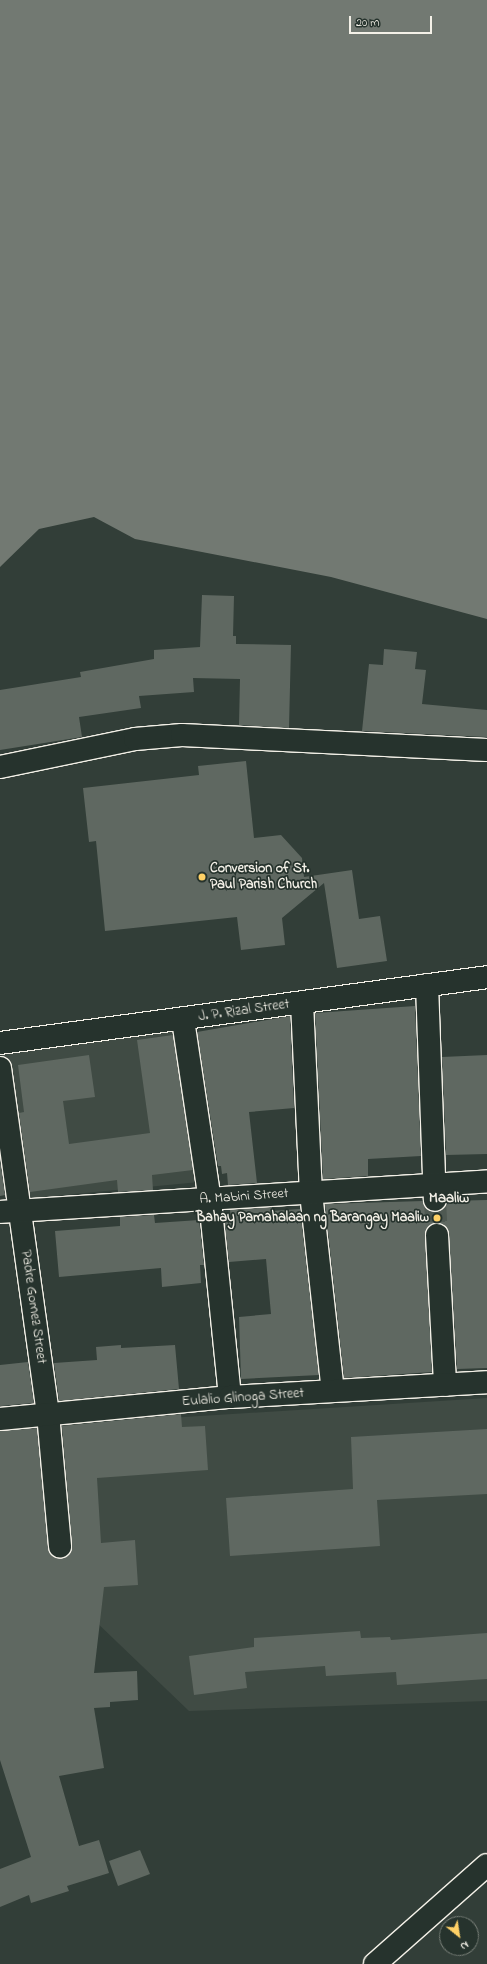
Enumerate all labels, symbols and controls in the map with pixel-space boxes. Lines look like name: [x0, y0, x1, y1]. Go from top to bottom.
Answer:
scale bar: [351, 8, 434, 34]
text: 20 m: [356, 14, 379, 32]
place label: Conversion of St. Paul Parish Church: [210, 861, 317, 894]
marker: Conversion of St. Paul Parish Church: [197, 872, 207, 882]
street label: J. P. Rizal Street: [197, 996, 291, 1026]
street label: A. Mabini Street: [199, 1186, 289, 1208]
district label: Maaliw: [429, 1190, 469, 1208]
place label: Bahay Pamahalaan ng Barangay Maaliw: [196, 1210, 429, 1226]
marker: Bahay Pamahalaan ng Barangay Maaliw: [432, 1213, 442, 1223]
street label: Padre Gomez Street: [17, 1249, 49, 1365]
street label: Eulalio Glinoga Street: [181, 1385, 305, 1411]
north arrow: [439, 1916, 479, 1956]
text: N: [457, 1937, 472, 1954]

